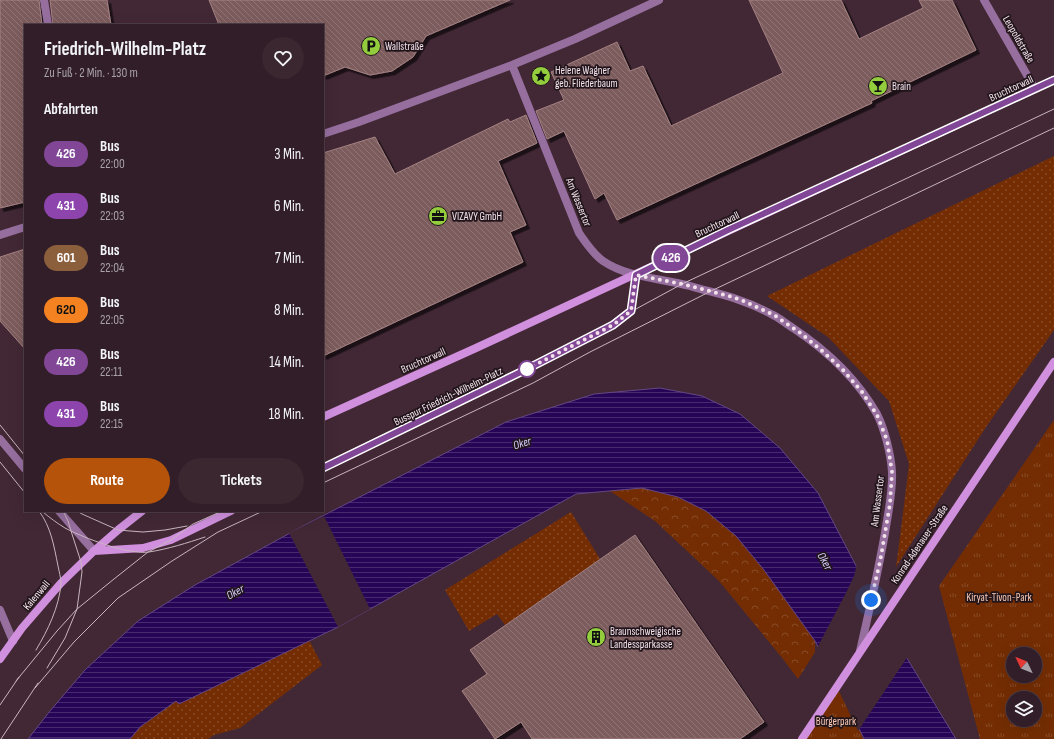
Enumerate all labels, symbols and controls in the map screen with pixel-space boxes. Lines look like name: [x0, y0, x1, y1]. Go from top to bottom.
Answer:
street label: Leopoldstraße: [1000, 13, 1037, 65]
parking icon: Wallstraße: [360, 35, 382, 57]
button: heart: [262, 37, 304, 79]
text: Friedrich-Wilhelm-Platz: [44, 38, 206, 61]
place label: Wallstraße: [385, 40, 424, 53]
place label: Helene Wagner geb. Fliederbaum: [555, 64, 618, 90]
text: Zu Fuß · 2 Min. · 130 m: [44, 65, 138, 81]
place icon: Helene Wagner geb. Fliederbaum: [530, 65, 552, 87]
street label: Bruchtorwall: [987, 73, 1035, 104]
bar icon: Brain: [867, 75, 889, 97]
place label: Brain: [892, 80, 911, 93]
text: Abfahrten: [44, 100, 98, 119]
text: Bus: [100, 137, 119, 156]
text: 426: [56, 145, 76, 162]
text: 3 Min.: [274, 145, 304, 164]
text: 22:00: [100, 156, 125, 172]
street label: Am Wassertor: [563, 175, 594, 228]
text: Bus: [100, 189, 119, 208]
text: 431: [57, 197, 75, 214]
text: 6 Min.: [274, 197, 304, 216]
office icon: VIZAVY GmbH: [427, 205, 449, 227]
text: 22:03: [100, 208, 124, 224]
street label: Bruchtorwall: [693, 209, 741, 240]
place label: VIZAVY GmbH: [452, 210, 502, 223]
text: Bus: [100, 241, 119, 260]
line badge: 426: [648, 245, 694, 271]
text: 601: [57, 249, 75, 266]
text: 7 Min.: [275, 249, 304, 268]
text: 426: [661, 249, 681, 266]
text: 22:04: [100, 260, 124, 276]
text: Bus: [100, 293, 119, 312]
text: 620: [56, 301, 76, 318]
text: 8 Min.: [274, 301, 304, 320]
text: 22:05: [100, 312, 124, 328]
text: Bus: [100, 345, 119, 364]
street label: Bruchtorwall: [399, 345, 447, 376]
text: 426: [56, 353, 76, 370]
text: 14 Min.: [269, 353, 304, 372]
unlabelled marker: [518, 360, 536, 378]
text: 22:11: [100, 364, 122, 380]
street label: Busspur Friedrich-Wilhelm-Platz: [392, 364, 505, 429]
text: Bus: [100, 397, 119, 416]
text: 431: [57, 405, 75, 422]
text: 18 Min.: [269, 405, 304, 424]
text: 22:15: [100, 416, 123, 432]
water label: Oker: [511, 433, 534, 453]
button: Route: [44, 458, 170, 504]
button: Tickets: [178, 458, 304, 504]
street label: Am Wassertor: [868, 475, 887, 528]
street label: Konrad-Adenauer-Straße: [888, 502, 951, 586]
water label: Oker: [814, 550, 836, 573]
street label: Kalenwall: [20, 578, 53, 613]
water label: Oker: [224, 581, 247, 603]
your location: [861, 590, 881, 610]
park label: Kiryat-Tivon-Park: [966, 591, 1033, 604]
place label: Braunschweigische Landessparkasse: [610, 625, 681, 651]
building icon: Braunschweigische Landessparkasse: [585, 626, 607, 648]
north arrow: [1006, 647, 1042, 683]
map controls: [1006, 647, 1042, 727]
button: layers: [1006, 691, 1042, 727]
park label: Bürgerpark: [816, 715, 857, 728]

